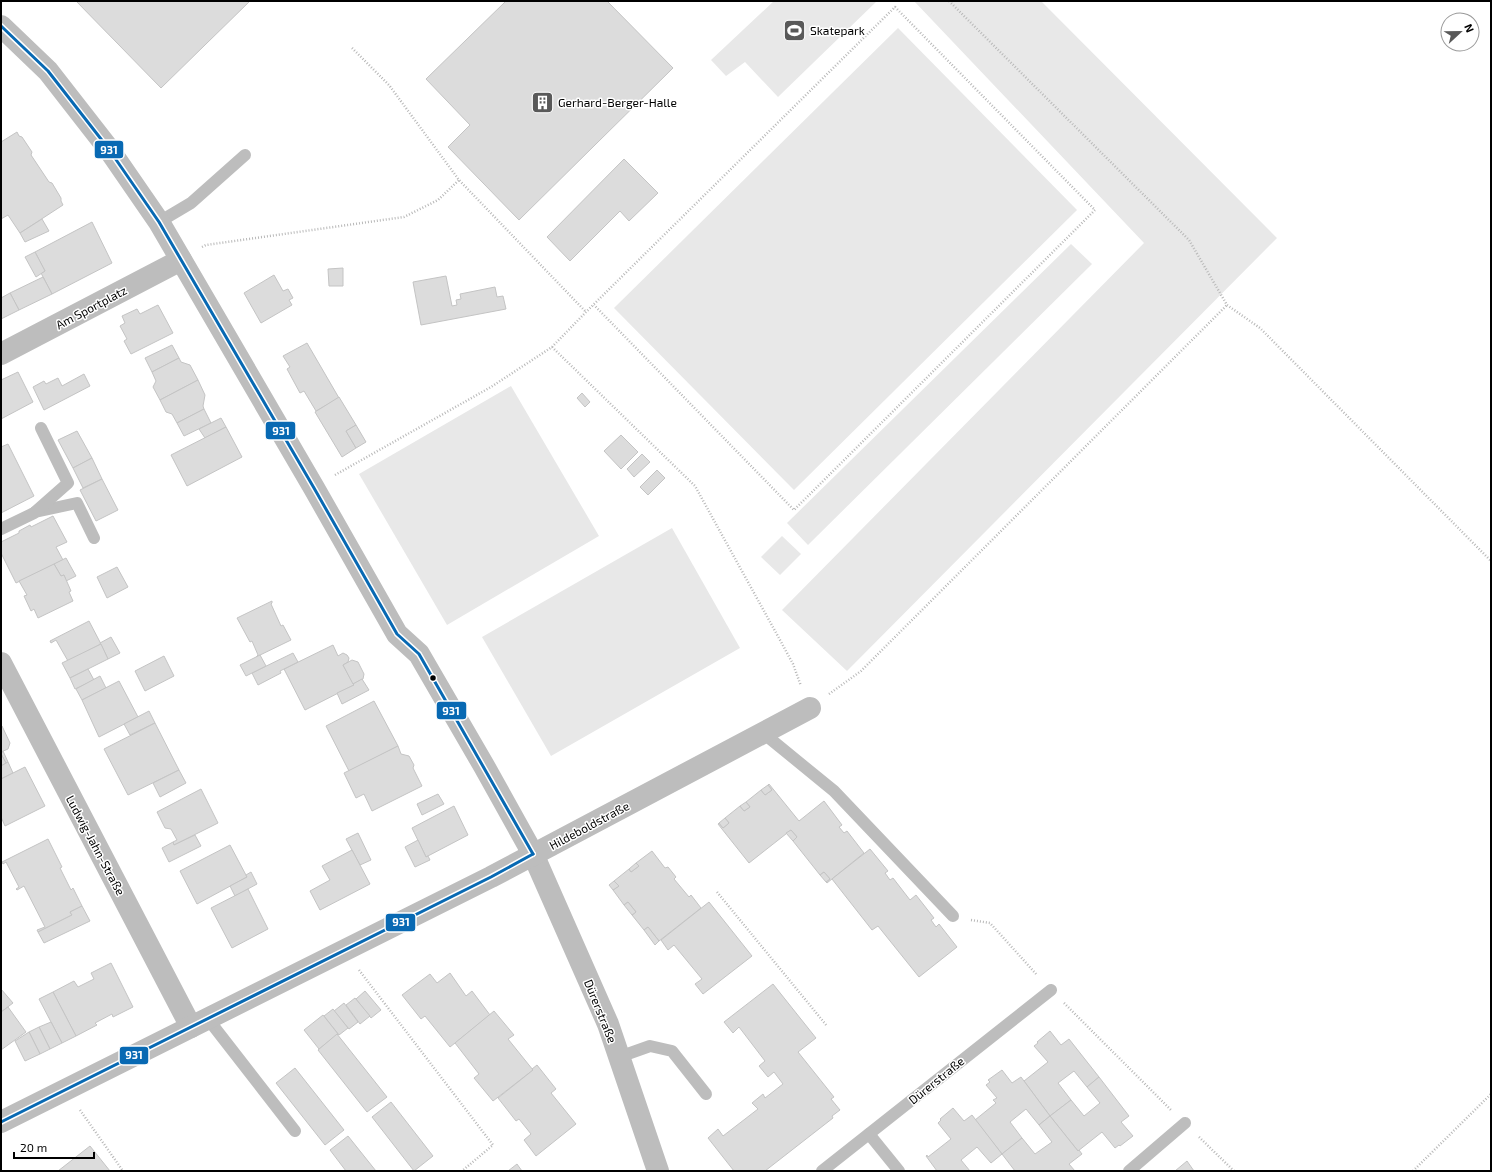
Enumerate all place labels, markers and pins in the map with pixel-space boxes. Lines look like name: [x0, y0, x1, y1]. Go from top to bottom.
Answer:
sports icon: Skatepark: [782, 17, 808, 43]
place label: Skatepark: [810, 23, 865, 37]
building icon: Gerhard-Berger-Halle: [530, 89, 556, 115]
place label: Gerhard-Berger-Halle: [558, 95, 677, 109]
unlabelled marker: [428, 673, 438, 683]

